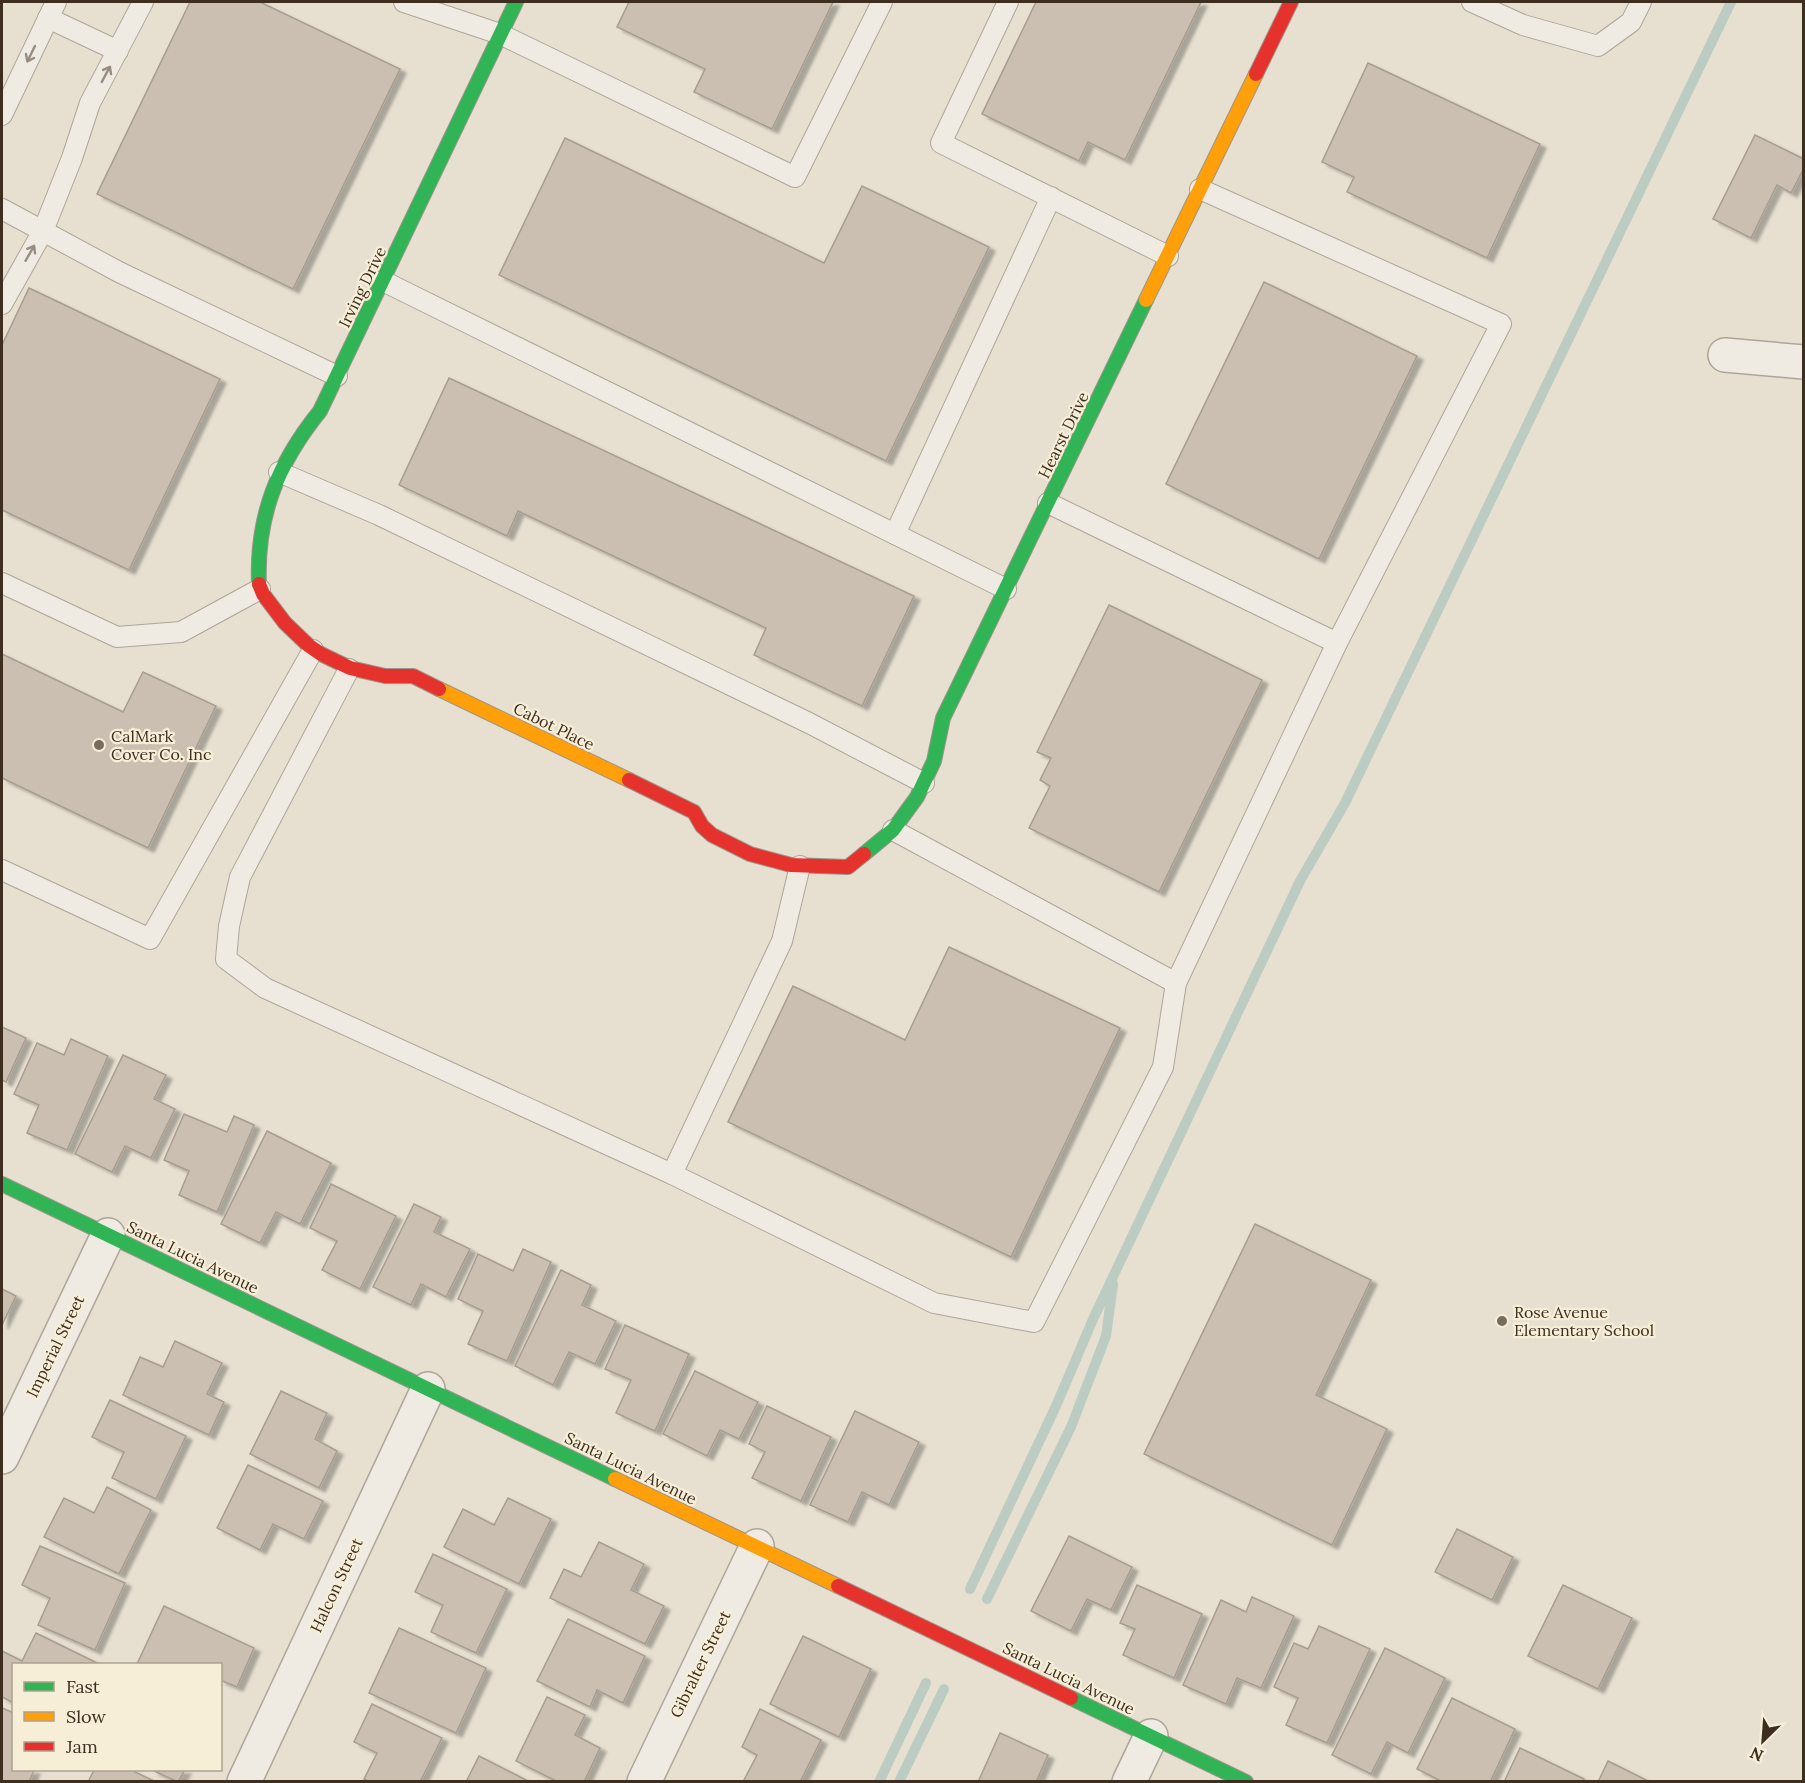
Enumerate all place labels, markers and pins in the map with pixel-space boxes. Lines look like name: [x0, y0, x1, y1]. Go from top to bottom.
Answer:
place label: CalMark Cover Co. Inc: [111, 726, 211, 764]
marker: CalMark Cover Co. Inc: [92, 738, 106, 752]
place label: Rose Avenue Elementary School: [1514, 1302, 1654, 1340]
marker: Rose Avenue Elementary School: [1495, 1314, 1509, 1328]

